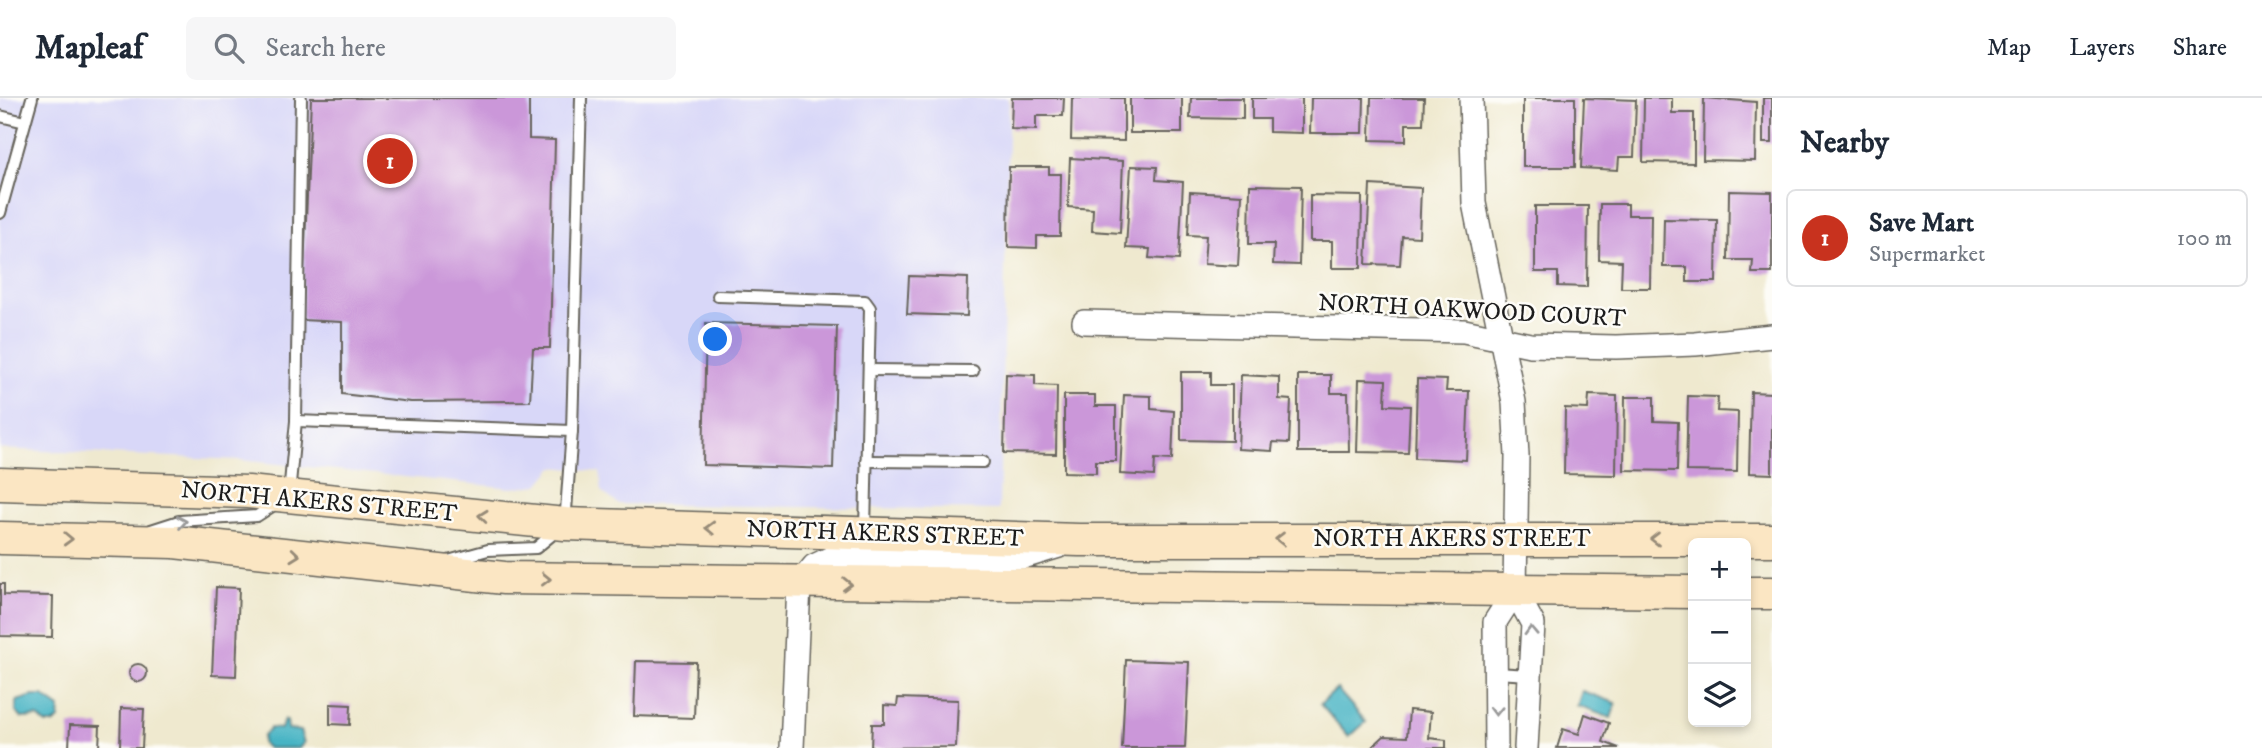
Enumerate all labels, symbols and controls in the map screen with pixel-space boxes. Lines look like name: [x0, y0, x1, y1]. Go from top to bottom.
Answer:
search box: [186, 17, 676, 80]
text: Mapleaf: [35, 28, 144, 69]
icon: search: [210, 29, 248, 67]
text: Search here: [266, 32, 386, 65]
text: Map: [1987, 33, 2031, 63]
text: Layers: [2069, 33, 2135, 63]
text: Share: [2173, 33, 2227, 63]
text: Nearby: [1800, 125, 1889, 162]
pin: 1: [367, 135, 413, 187]
text: Save Mart: [1869, 207, 1974, 240]
text: 1: [1821, 224, 1829, 253]
text: 100 m: [2177, 224, 2232, 253]
text: Supermarket: [1869, 240, 1985, 269]
street label: NORTH OAKWOOD COURT: [1317, 288, 1627, 334]
your location: [698, 322, 732, 356]
street label: NORTH AKERS STREET: [180, 475, 458, 529]
one-way arrow: [477, 509, 488, 524]
street label: NORTH AKERS STREET: [746, 514, 1024, 554]
one-way arrow: [176, 515, 188, 530]
one-way arrow: [704, 521, 715, 536]
street label: NORTH AKERS STREET: [1313, 524, 1591, 554]
one-way arrow: [1275, 531, 1286, 546]
one-way arrow: [1649, 531, 1660, 547]
one-way arrow: [63, 532, 74, 547]
map controls: [1688, 538, 1751, 727]
button: +: [1688, 538, 1751, 601]
one-way arrow: [289, 548, 301, 563]
one-way arrow: [541, 571, 551, 587]
one-way arrow: [842, 576, 852, 592]
button: −: [1688, 601, 1751, 664]
one-way arrow: [1524, 625, 1539, 636]
button: layers: [1688, 664, 1751, 727]
one-way arrow: [1489, 705, 1504, 716]

